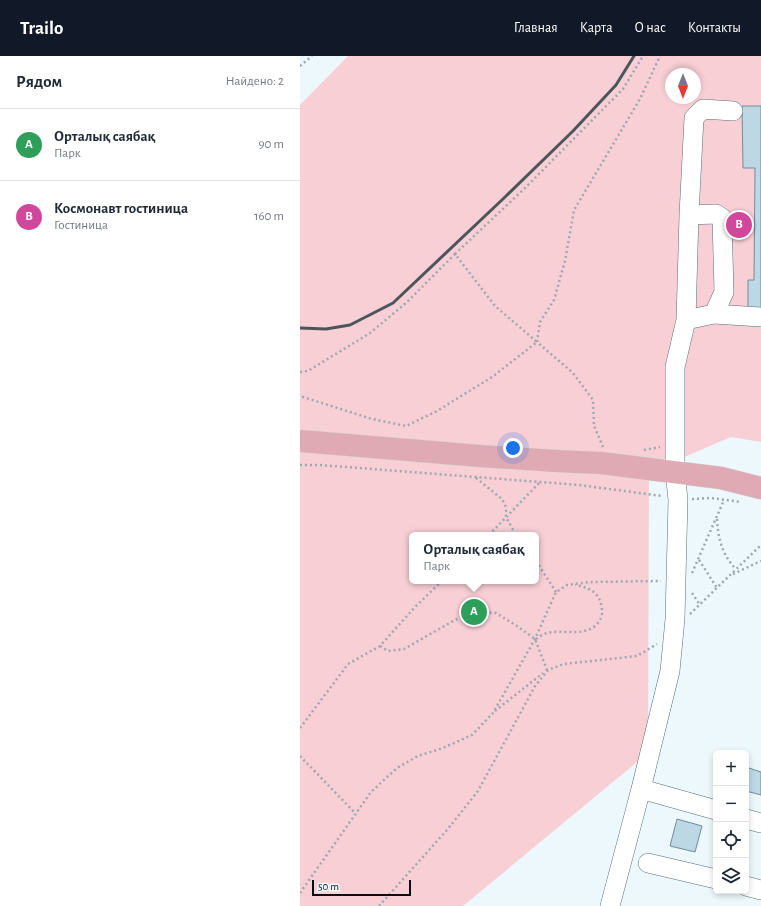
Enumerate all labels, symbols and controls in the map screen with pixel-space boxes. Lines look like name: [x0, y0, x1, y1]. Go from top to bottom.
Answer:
text: Trailo: [20, 19, 63, 38]
text: Главная: [514, 21, 558, 35]
text: Карта: [580, 21, 613, 35]
text: О нас: [635, 21, 666, 35]
text: Контакты: [688, 21, 741, 35]
north arrow: [665, 68, 701, 104]
text: Рядом: [16, 73, 62, 90]
text: Найдено: 2: [226, 75, 284, 88]
text: Орталық саябақ: [54, 129, 155, 144]
text: A: [25, 138, 33, 151]
text: 90 m: [258, 138, 284, 151]
text: Парк: [54, 147, 81, 160]
text: Космонавт гостиница: [54, 201, 188, 216]
text: B: [25, 210, 33, 223]
text: 160 m: [254, 210, 284, 223]
pin: B: [726, 210, 752, 240]
text: Гостиница: [54, 219, 108, 232]
your location: [503, 438, 523, 458]
popup: [409, 532, 539, 584]
text: Орталық саябақ: [423, 542, 525, 557]
text: Парк: [423, 560, 450, 573]
pin: A: [461, 597, 487, 627]
map controls: [713, 750, 749, 894]
button: +: [713, 750, 749, 786]
button: −: [713, 786, 749, 822]
button: locate: [713, 822, 749, 858]
button: layers: [713, 858, 749, 894]
scale bar: [312, 878, 411, 897]
text: 50 m: [318, 881, 339, 892]

